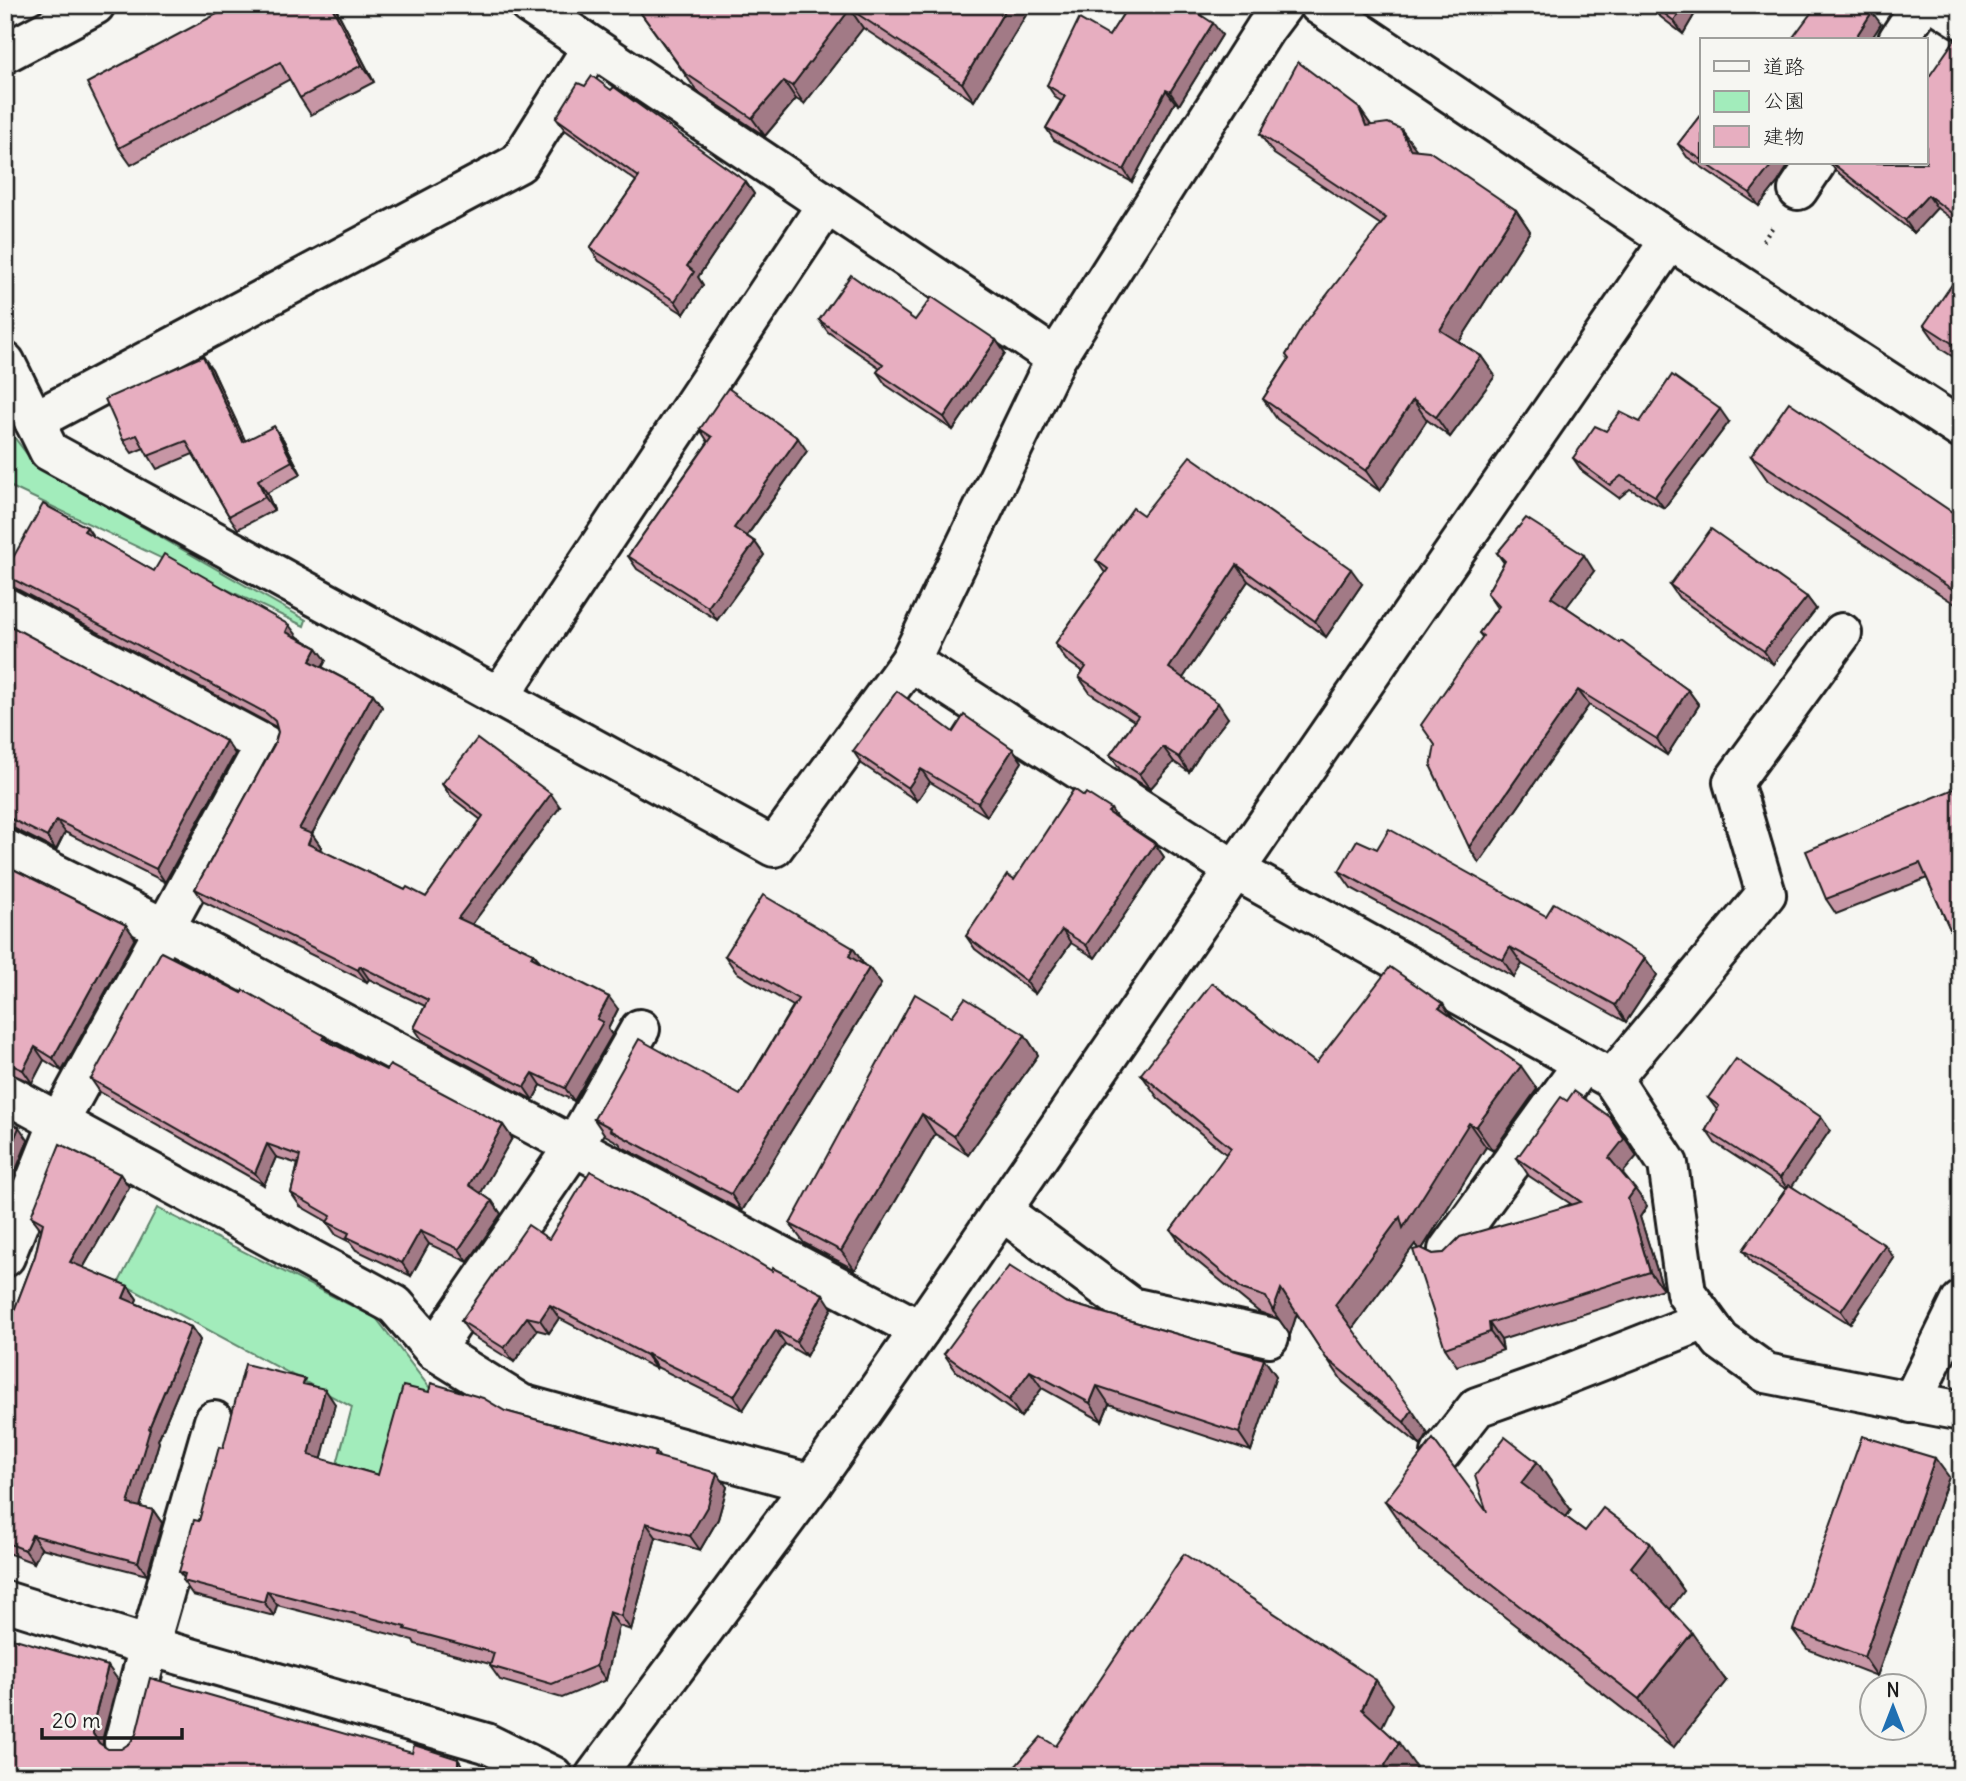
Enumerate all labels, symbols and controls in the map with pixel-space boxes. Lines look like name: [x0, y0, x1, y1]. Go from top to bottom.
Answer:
legend: [1700, 38, 1927, 164]
text: 道路: [1763, 53, 1805, 80]
text: 公園: [1763, 87, 1805, 114]
text: 建物: [1763, 123, 1805, 150]
north arrow: [1857, 1672, 1927, 1742]
text: N: [1886, 1678, 1900, 1702]
scale bar: [42, 1697, 182, 1741]
text: 20 m: [52, 1707, 101, 1734]

